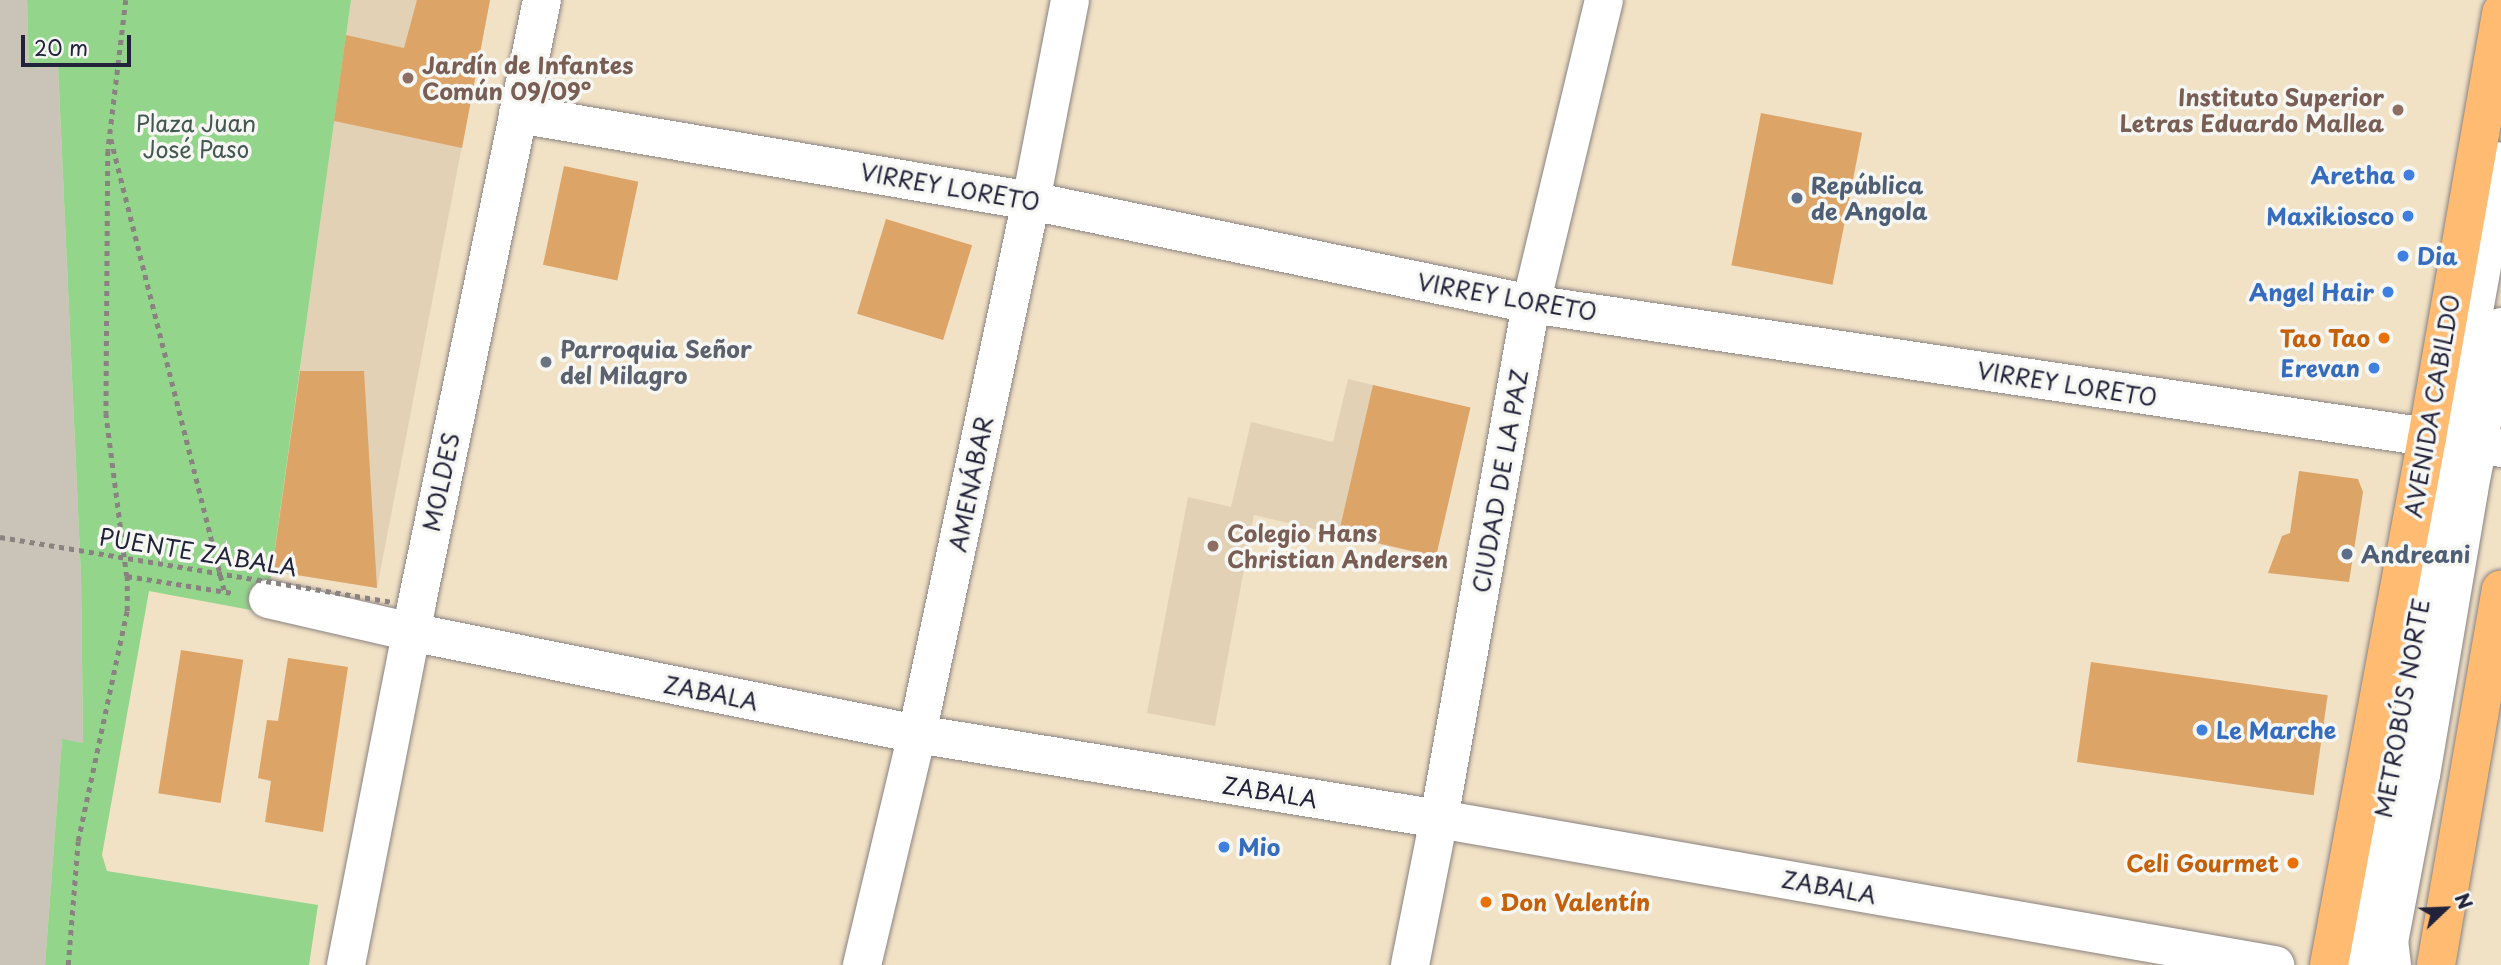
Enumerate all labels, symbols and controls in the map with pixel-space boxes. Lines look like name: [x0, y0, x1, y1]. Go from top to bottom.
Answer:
scale bar: [24, 21, 135, 65]
text: 20 m: [34, 31, 88, 63]
place label: Jardín de Infantes Común 09/09°: [422, 51, 635, 105]
marker: Jardín de Infantes Común 09/09°: [400, 70, 416, 86]
place label: Instituto Superior Letras Eduardo Mallea: [2119, 83, 2384, 137]
marker: Instituto Superior Letras Eduardo Mallea: [2390, 102, 2406, 118]
park label: Plaza Juan José Paso: [135, 109, 257, 163]
street label: VIRREY LORETO: [857, 157, 1043, 217]
place label: Aretha: [2311, 161, 2395, 189]
marker: Aretha: [2401, 167, 2417, 183]
place label: República de Angola: [1811, 171, 1928, 225]
marker: República de Angola: [1789, 190, 1805, 206]
place label: Maxikiosco: [2266, 202, 2394, 230]
marker: Maxikiosco: [2400, 208, 2416, 224]
place label: Dia: [2417, 242, 2458, 270]
marker: Dia: [2395, 248, 2411, 264]
street label: VIRREY LORETO: [1414, 267, 1600, 327]
place label: Angel Hair: [2248, 278, 2374, 306]
marker: Angel Hair: [2380, 284, 2396, 300]
street label: AVENIDA CABILDO: [2399, 293, 2465, 519]
place label: Tao Tao: [2279, 324, 2370, 352]
marker: Tao Tao: [2376, 330, 2392, 346]
place label: Parroquia Señor del Milagro: [560, 335, 751, 389]
marker: Parroquia Señor del Milagro: [538, 354, 554, 370]
place label: Erevan: [2281, 354, 2360, 382]
street label: VIRREY LORETO: [1974, 356, 2160, 412]
marker: Erevan: [2366, 360, 2382, 376]
street label: CIUDAD DE LA PAZ: [1467, 368, 1533, 594]
street label: AMENÁBAR: [943, 414, 999, 554]
street label: MOLDES: [417, 430, 465, 534]
place label: Colegio Hans Christian Andersen: [1227, 519, 1449, 573]
street label: PUENTE ZABALA: [98, 523, 298, 581]
marker: Colegio Hans Christian Andersen: [1205, 538, 1221, 554]
place label: Andreani: [2361, 540, 2470, 568]
marker: Andreani: [2339, 546, 2355, 562]
street label: METROBÚS NORTE: [2369, 596, 2435, 820]
street label: ZABALA: [661, 670, 761, 716]
place label: Le Marche: [2216, 716, 2337, 744]
marker: Le Marche: [2194, 722, 2210, 738]
street label: ZABALA: [1221, 771, 1319, 813]
place label: Mio: [1238, 833, 1280, 861]
marker: Mio: [1216, 839, 1232, 855]
place label: Celi Gourmet: [2125, 849, 2279, 877]
marker: Celi Gourmet: [2285, 855, 2301, 871]
street label: ZABALA: [1779, 865, 1879, 909]
north arrow: [2410, 874, 2480, 944]
place label: Don Valentín: [1500, 888, 1649, 916]
text: N: [2449, 888, 2480, 913]
marker: Don Valentín: [1478, 894, 1494, 910]

